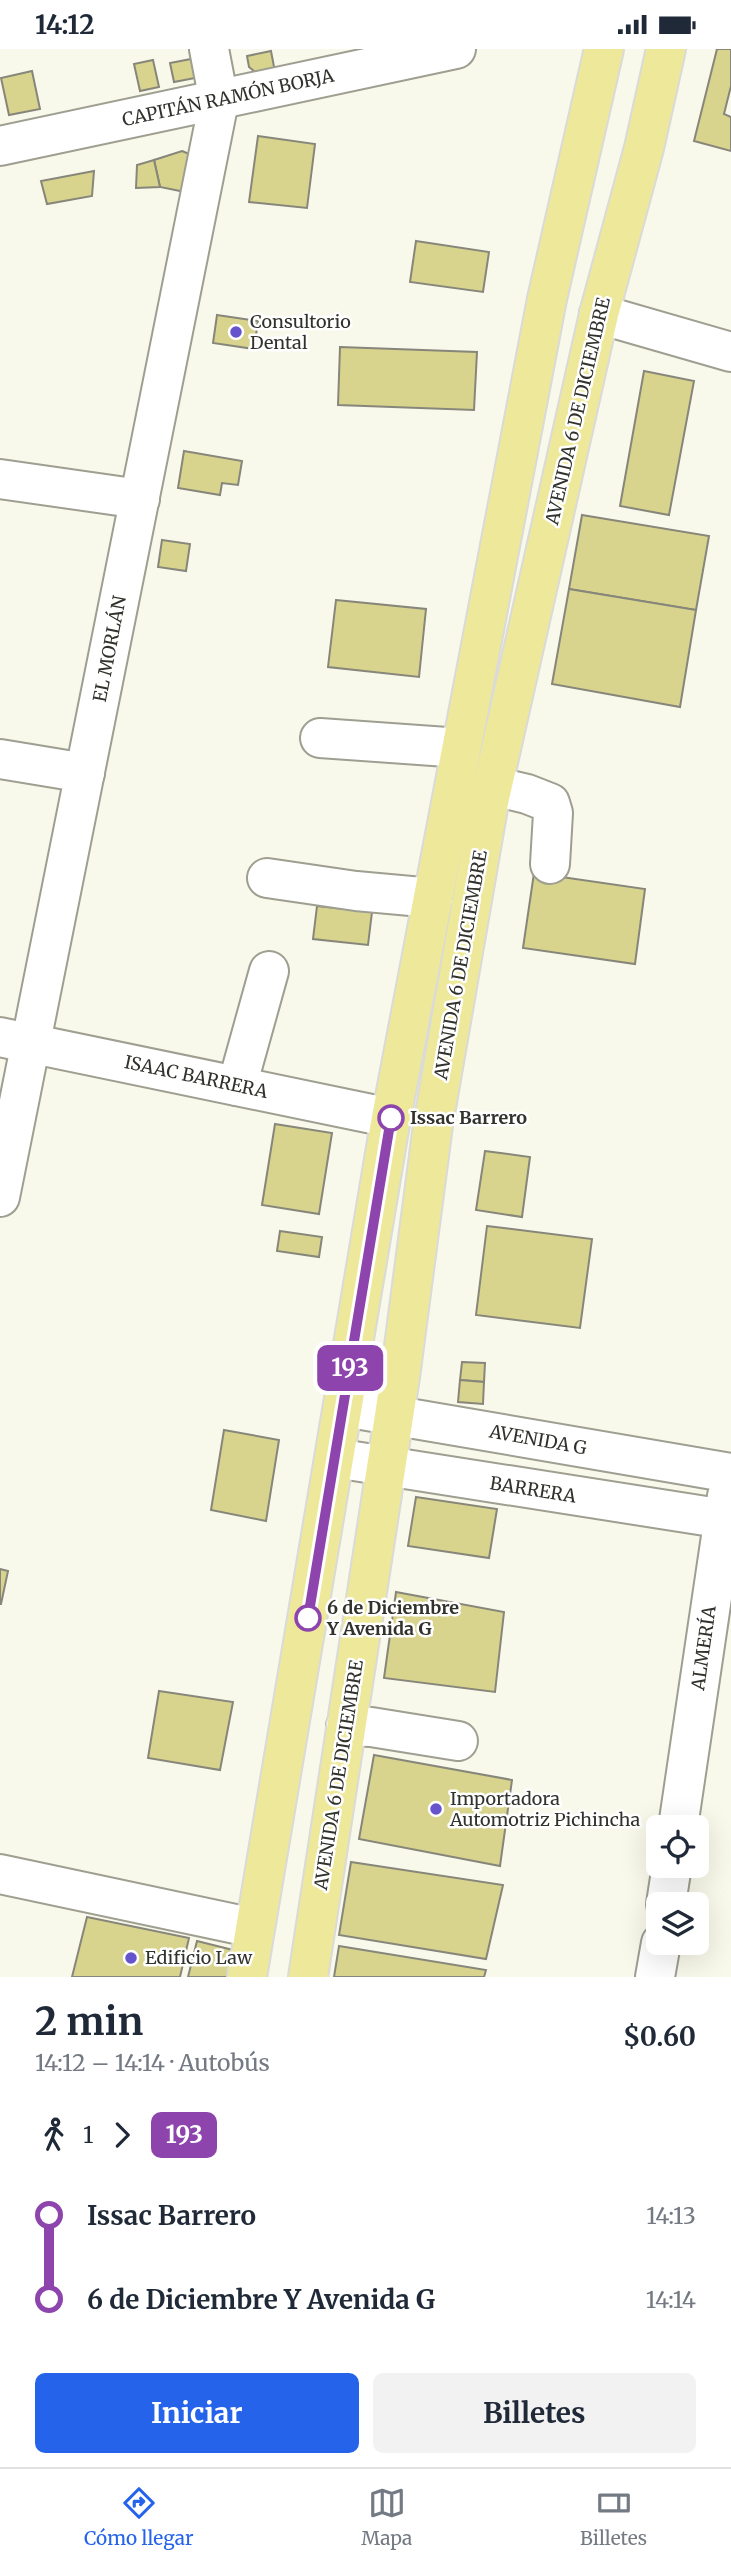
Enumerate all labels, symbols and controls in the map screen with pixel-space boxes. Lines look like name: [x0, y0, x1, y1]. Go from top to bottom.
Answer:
text: 14:12: [35, 8, 94, 41]
street label: CAPITÁN RAMÓN BORJA: [120, 64, 336, 131]
street label: AVENIDA 6 DE DICIEMBRE: [540, 294, 615, 528]
place label: Consultorio Dental: [250, 310, 351, 354]
marker: Consultorio Dental: [228, 324, 244, 340]
street label: EL MORLÁN: [88, 594, 131, 704]
street label: AVENIDA 6 DE DICIEMBRE: [429, 848, 492, 1082]
street label: ISAAC BARRERA: [122, 1050, 270, 1103]
marker: Issac Barrero: [378, 1105, 404, 1131]
place label: Issac Barrero: [410, 1106, 527, 1129]
line badge: 193: [310, 1345, 390, 1391]
text: 193: [331, 1352, 369, 1383]
street label: AVENIDA G: [487, 1419, 589, 1459]
street label: BARRERA: [488, 1471, 578, 1508]
place label: 6 de Diciembre Y Avenida G: [326, 1596, 459, 1640]
street label: ALMERÍA: [686, 1604, 721, 1693]
marker: 6 de Diciembre Y Avenida G: [295, 1605, 321, 1631]
street label: AVENIDA 6 DE DICIEMBRE: [309, 1658, 368, 1893]
place label: Importadora Automotriz Pichincha: [449, 1787, 640, 1831]
marker: Importadora Automotriz Pichincha: [428, 1801, 444, 1817]
map controls: [646, 1815, 709, 1955]
button: locate: [646, 1815, 709, 1878]
button: layers: [646, 1892, 709, 1955]
place label: Edificio Law: [145, 1946, 253, 1969]
marker: Edificio Law: [123, 1950, 139, 1966]
text: 2 min: [35, 1998, 143, 2045]
text: $0.60: [623, 2020, 696, 2053]
text: 14:12 – 14:14 · Autobús: [35, 2048, 270, 2077]
icon: walk: [35, 2116, 73, 2154]
icon: forward: [103, 2116, 141, 2154]
text: 193: [165, 2119, 203, 2150]
text: 1: [83, 2120, 93, 2149]
text: Issac Barrero: [87, 2199, 256, 2232]
text: 14:13: [646, 2201, 696, 2230]
text: 6 de Diciembre Y Avenida G: [87, 2283, 435, 2316]
text: 14:14: [646, 2285, 696, 2314]
button: Iniciar: [35, 2373, 359, 2453]
button: Billetes: [373, 2373, 696, 2453]
tab: Cómo llegar: [84, 2484, 193, 2550]
tab: Mapa: [361, 2484, 412, 2550]
tab: Billetes: [580, 2484, 647, 2550]

